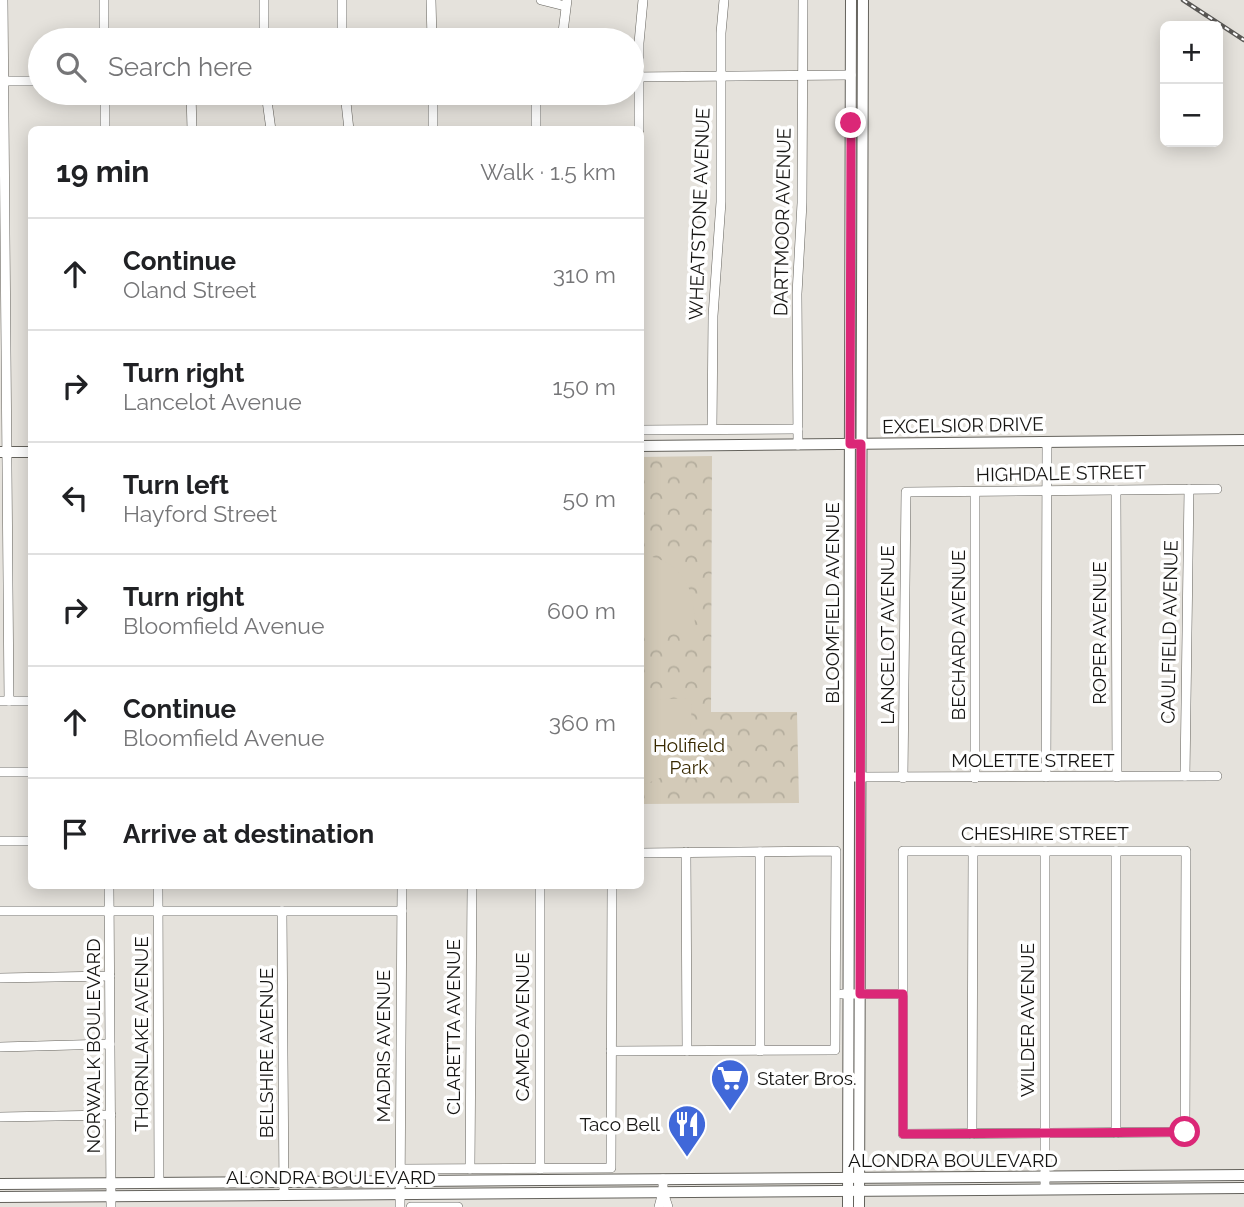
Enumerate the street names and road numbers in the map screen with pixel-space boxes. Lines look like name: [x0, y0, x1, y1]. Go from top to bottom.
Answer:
street label: WHEATSTONE AVENUE: [684, 107, 714, 321]
street label: DARTMOOR AVENUE: [769, 128, 795, 316]
street label: EXCELSIOR DRIVE: [882, 413, 1044, 437]
street label: HIGHDALE STREET: [976, 461, 1147, 485]
street label: BLOOMFIELD AVENUE: [821, 502, 843, 704]
street label: CAULFIELD AVENUE: [1156, 540, 1182, 724]
street label: LANCELOT AVENUE: [876, 545, 898, 725]
street label: BECHARD AVENUE: [947, 550, 969, 720]
street label: ROPER AVENUE: [1088, 561, 1110, 705]
street label: MOLETTE STREET: [951, 749, 1115, 771]
street label: CHESHIRE STREET: [961, 822, 1129, 844]
street label: THORNLAKE AVENUE: [130, 936, 152, 1132]
street label: NORWALK BOULEVARD: [82, 938, 104, 1154]
street label: CLARETTA AVENUE: [442, 939, 464, 1115]
street label: WILDER AVENUE: [1016, 943, 1038, 1097]
street label: CAMEO AVENUE: [511, 953, 533, 1101]
street label: BELSHIRE AVENUE: [255, 968, 277, 1138]
street label: MADRIS AVENUE: [372, 970, 394, 1122]
street label: ALONDRA BOULEVARD: [848, 1149, 1058, 1171]
street label: ALONDRA BOULEVARD: [226, 1166, 436, 1188]

